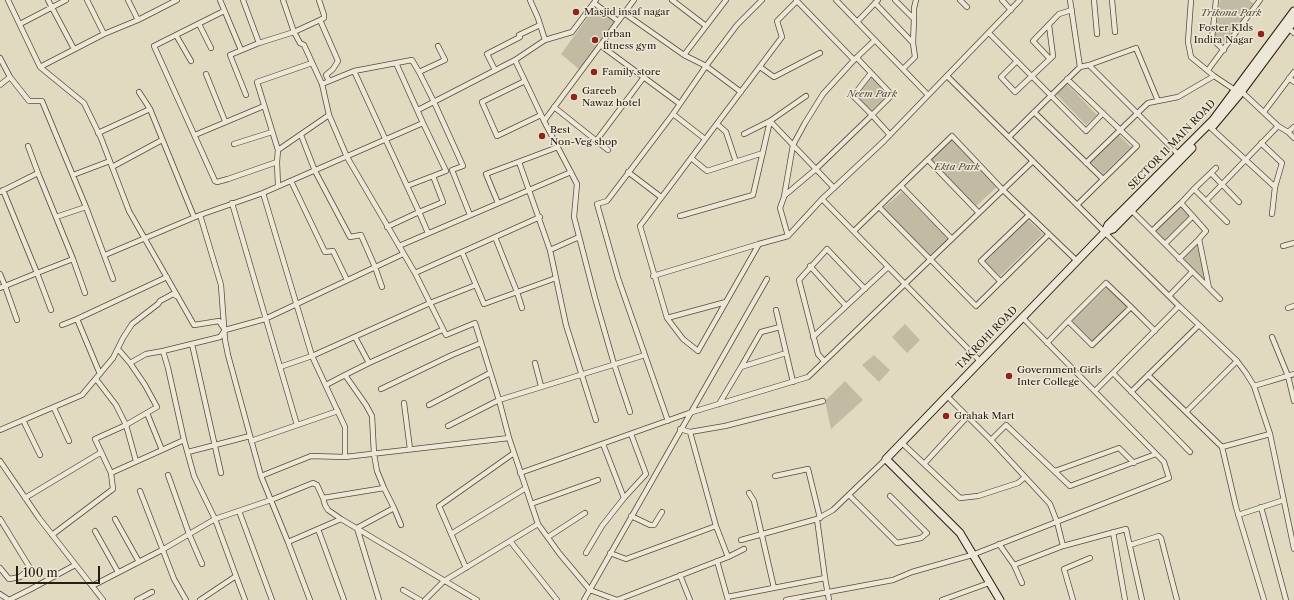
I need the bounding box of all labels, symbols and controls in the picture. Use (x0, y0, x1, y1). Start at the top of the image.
place label: Masjid insaf nagar (584, 6, 670, 18)
marker: Masjid insaf nagar (571, 7, 581, 17)
park label: Trikona Park (1201, 7, 1261, 19)
place label: Foster KIds Indira Nagar (1194, 22, 1253, 46)
place label: urban fitness gym (603, 28, 656, 52)
marker: Foster KIds Indira Nagar (1256, 29, 1266, 39)
marker: urban fitness gym (590, 35, 600, 45)
place label: Family store (602, 66, 661, 78)
marker: Family store (589, 67, 599, 77)
place label: Gareeb Nawaz hotel (582, 85, 641, 108)
park label: Neem Park (847, 88, 897, 100)
marker: Gareeb Nawaz hotel (569, 92, 579, 102)
street label: SECTOR 11 MAIN ROAD (1126, 98, 1218, 192)
place label: Best Non-Veg shop (550, 124, 617, 148)
marker: Best Non-Veg shop (537, 131, 547, 141)
park label: Ekta Park (934, 161, 980, 173)
street label: TAKROHI ROAD (954, 304, 1020, 372)
place label: Government Girls Inter College (1017, 364, 1102, 388)
marker: Government Girls Inter College (1004, 371, 1014, 381)
place label: Grahak Mart (954, 410, 1015, 422)
marker: Grahak Mart (941, 411, 951, 421)
scale bar (18, 558, 102, 584)
text: 100 m (23, 565, 58, 580)

